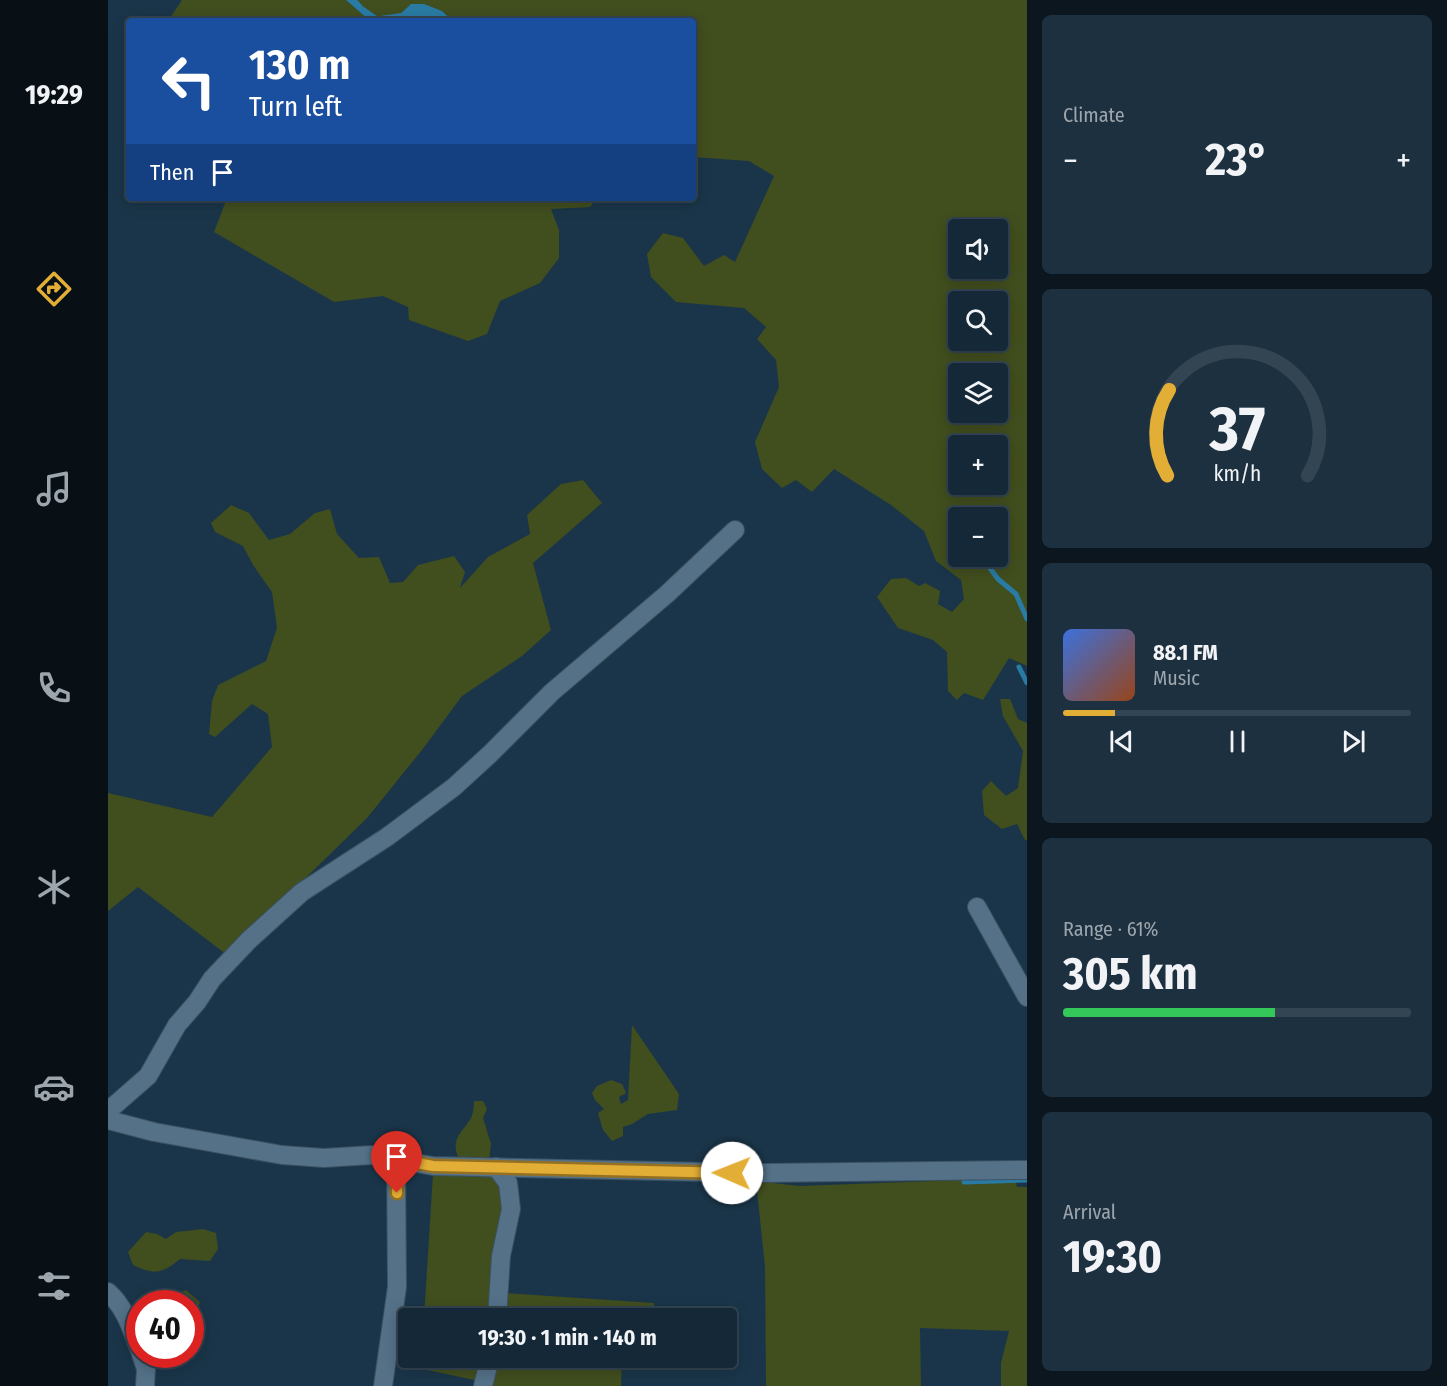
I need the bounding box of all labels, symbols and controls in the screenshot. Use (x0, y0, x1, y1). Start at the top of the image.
text: 130 m (249, 40, 350, 90)
icon: left (150, 42, 228, 120)
text: 19:29 (25, 79, 83, 111)
text: Turn left (249, 91, 342, 123)
text: Climate (1063, 103, 1125, 127)
text: 23° (1205, 133, 1269, 187)
text: − (1063, 141, 1078, 181)
text: + (1396, 141, 1411, 181)
icon: arrive (206, 156, 239, 189)
text: Then (150, 159, 194, 186)
map controls (948, 219, 1008, 567)
button: sound (948, 219, 1008, 279)
icon: directions (33, 268, 75, 310)
button: search (948, 291, 1008, 351)
button: layers (948, 363, 1008, 423)
text: 37 (1208, 392, 1265, 467)
button: + (948, 435, 1008, 495)
text: km/h (1213, 461, 1261, 487)
icon: music (33, 468, 75, 510)
button: − (948, 507, 1008, 567)
text: 88.1 FM (1153, 639, 1218, 666)
text: Music (1153, 666, 1200, 690)
icon: phone (33, 667, 75, 709)
icon: previous (1105, 725, 1138, 758)
icon: pause (1221, 725, 1254, 758)
icon: next (1337, 725, 1370, 758)
icon: climate (33, 866, 75, 908)
text: Range · 61% (1063, 917, 1158, 941)
text: 305 km (1063, 947, 1198, 1001)
icon: car (33, 1066, 75, 1108)
pin (371, 1131, 422, 1193)
icon: arrive (380, 1140, 413, 1173)
position arrow (700, 1141, 764, 1205)
text: Arrival (1063, 1200, 1116, 1224)
text: 19:30 (1063, 1230, 1162, 1284)
icon: filters (33, 1265, 75, 1307)
speed limit sign: 40 (126, 1290, 204, 1368)
text: 19:30 · 1 min · 140 m (478, 1324, 657, 1351)

